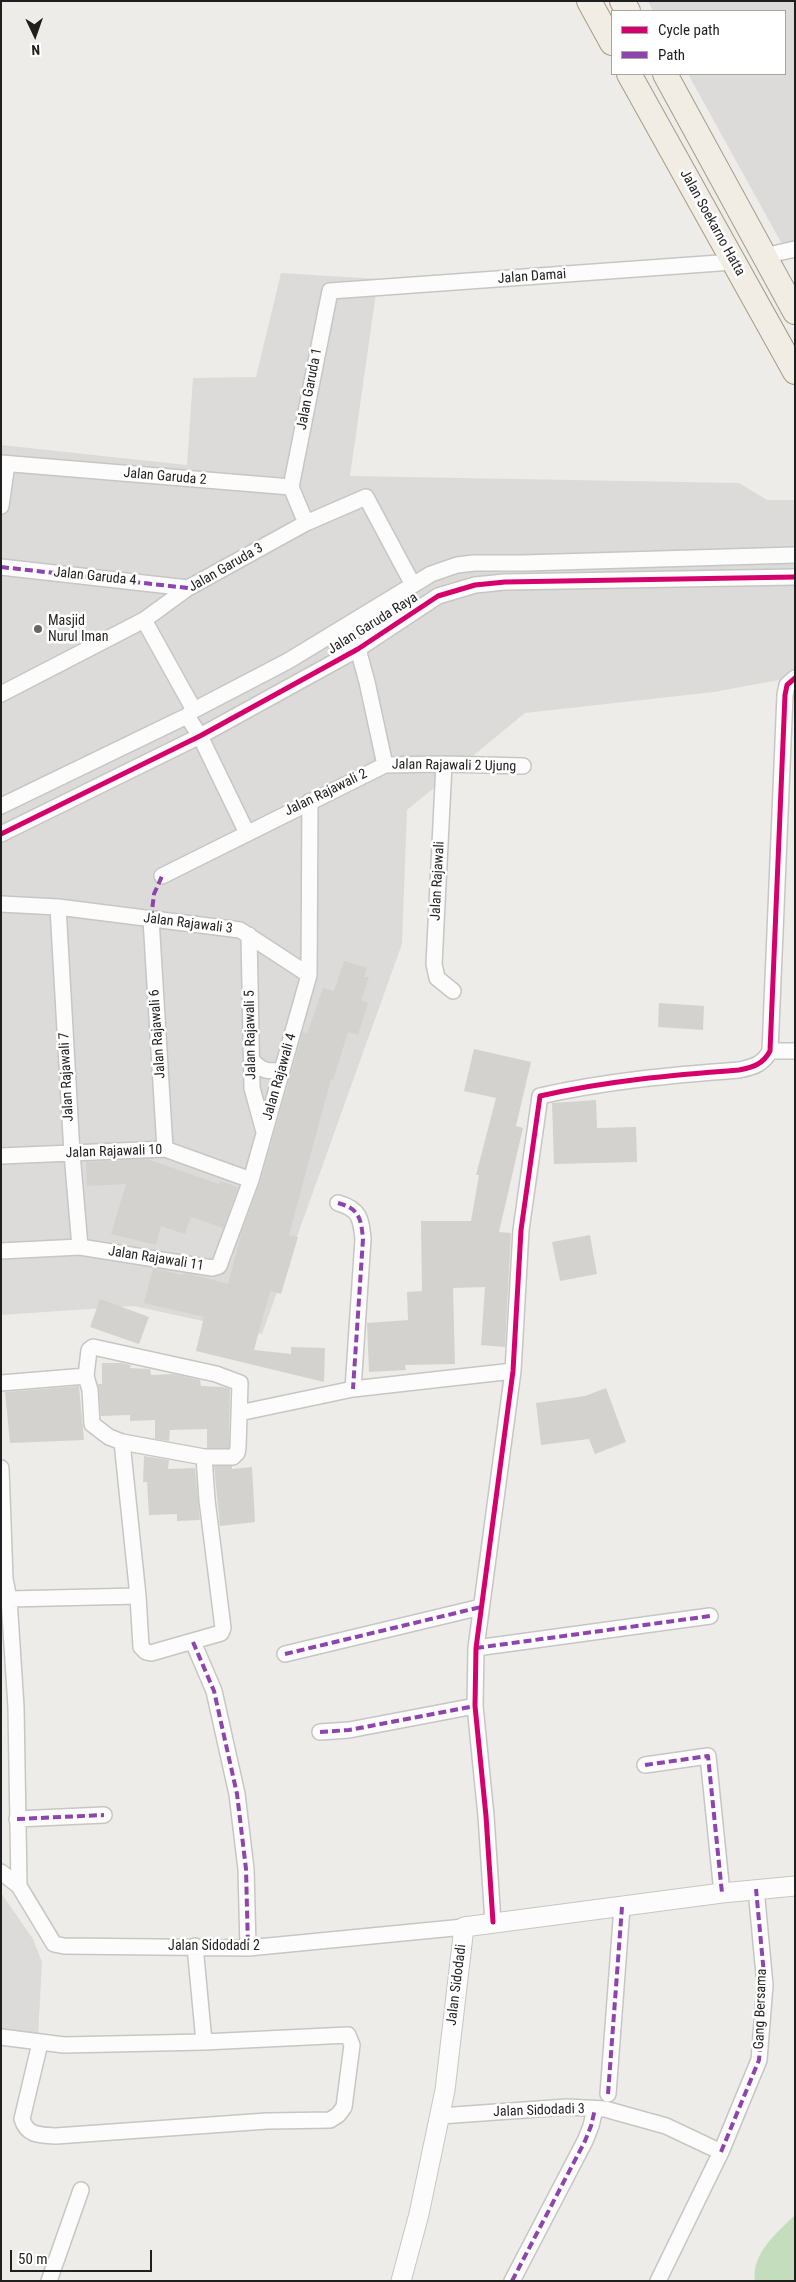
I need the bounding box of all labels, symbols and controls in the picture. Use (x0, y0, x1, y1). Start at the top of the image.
north arrow (10, 10, 60, 60)
legend (611, 10, 786, 75)
text: Cycle path (658, 21, 720, 39)
text: N (31, 42, 40, 58)
text: Path (658, 46, 685, 64)
street label: Jalan Soekarno Hatta (676, 167, 748, 279)
street label: Jalan Damai (497, 266, 567, 288)
street label: Jalan Garuda 1 (294, 347, 326, 431)
street label: Jalan Garuda 2 (123, 465, 207, 489)
street label: Jalan Garuda 3 (186, 540, 266, 596)
street label: Jalan Garuda 4 (53, 564, 137, 590)
street label: Jalan Garuda Raya (325, 590, 421, 658)
place label: Masjid Nurul Iman (48, 613, 108, 646)
marker: Masjid Nurul Iman (32, 623, 44, 635)
street label: Jalan Rajawali 2 Ujung (392, 757, 516, 775)
street label: Jalan Rajawali 2 (282, 766, 370, 820)
street label: Jalan Rajawali (428, 841, 448, 921)
street label: Jalan Rajawali 3 (142, 910, 234, 938)
street label: Jalan Rajawali 6 (146, 989, 170, 1079)
street label: Jalan Rajawali 5 (242, 990, 260, 1080)
street label: Jalan Rajawali 7 (56, 1032, 78, 1122)
street label: Jalan Rajawali 4 (260, 1032, 300, 1122)
street label: Jalan Rajawali 10 (65, 1142, 163, 1162)
street label: Jalan Rajawali 11 (107, 1243, 205, 1275)
street label: Jalan Sidodadi 2 (168, 1938, 260, 1954)
street label: Jalan Sidodadi (444, 1943, 470, 2027)
street label: Gang Bersama (751, 1968, 771, 2050)
street label: Jalan Sidodadi 3 (493, 2101, 585, 2121)
scale bar (12, 2240, 155, 2272)
text: 50 m (18, 2250, 48, 2268)

